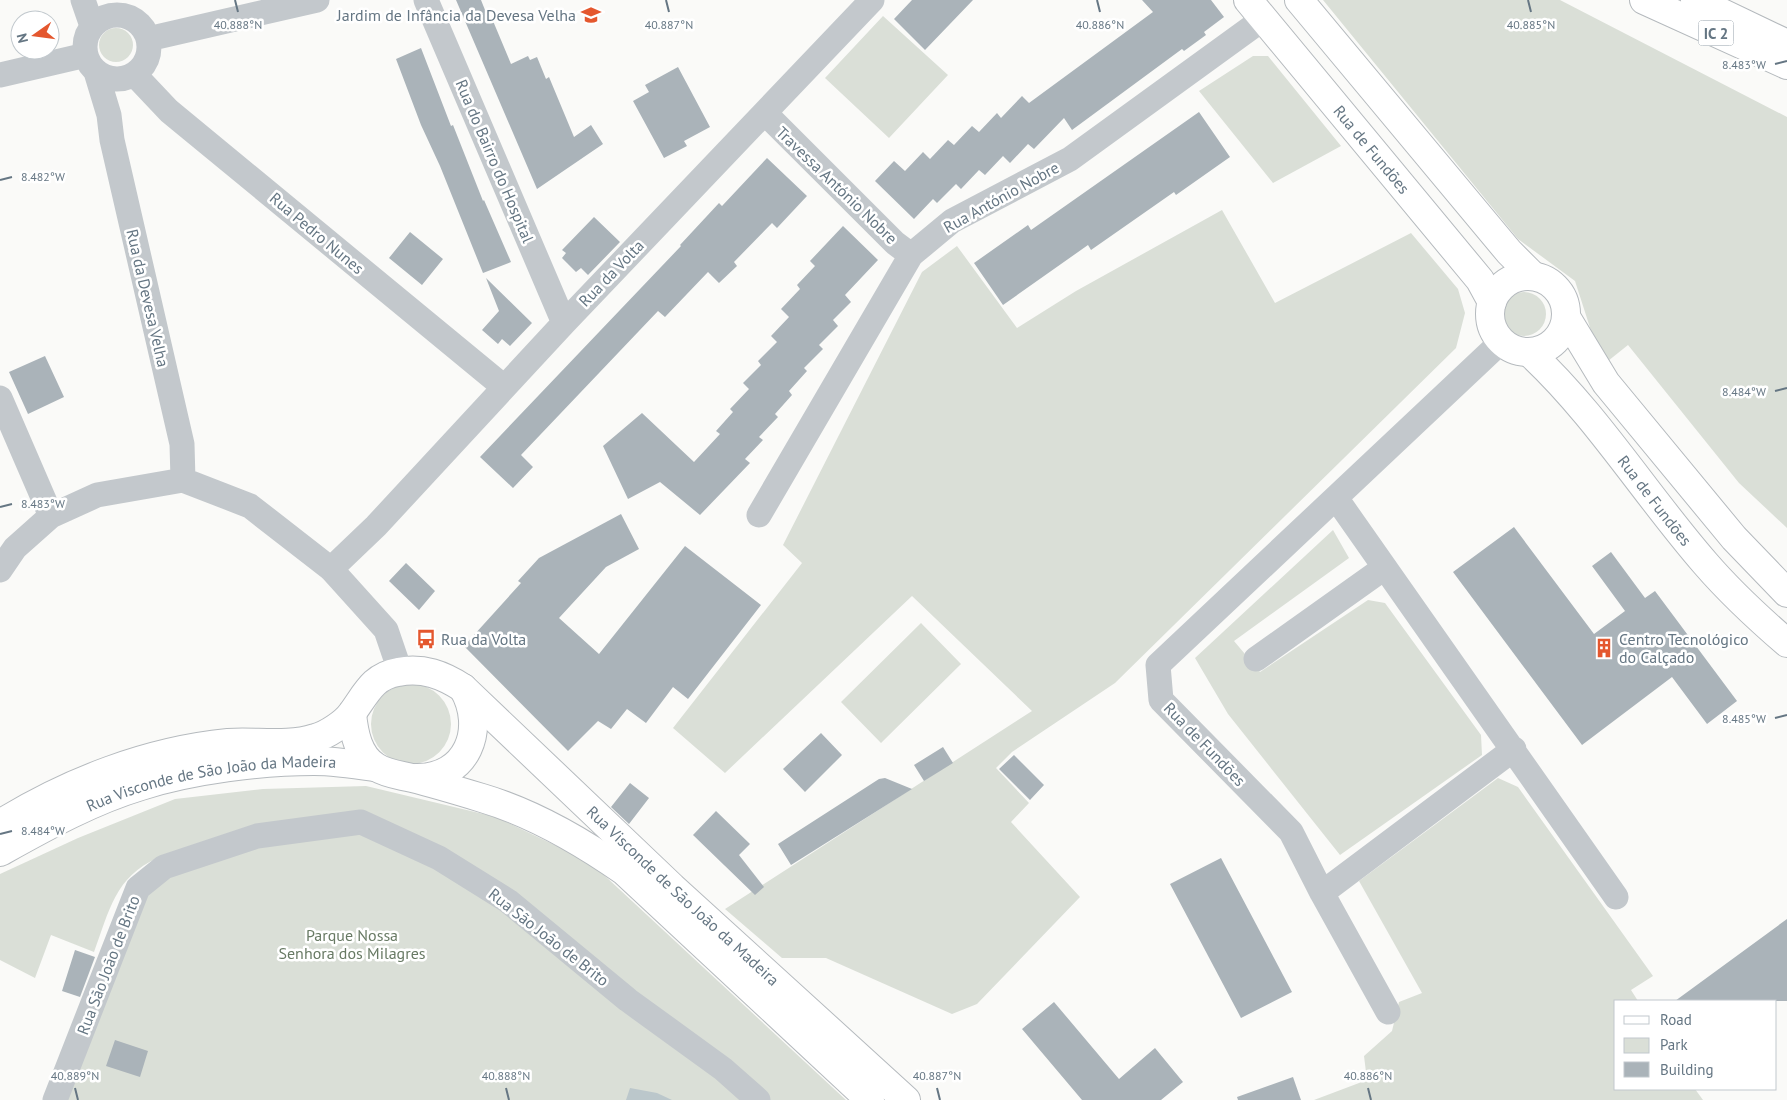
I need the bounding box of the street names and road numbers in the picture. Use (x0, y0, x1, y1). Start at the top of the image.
road number: IC 2 (1698, 20, 1734, 46)
street label: Rua do Bairro do Hospital (452, 76, 539, 246)
street label: Rua de Fundões (1329, 101, 1414, 198)
street label: Travessa António Nobre (772, 122, 902, 248)
street label: Rua António Nobre (940, 157, 1062, 237)
street label: Rua Pedro Nunes (266, 188, 368, 278)
street label: Rua da Devesa Velha (122, 227, 174, 369)
street label: Rua da Volta (574, 235, 648, 311)
street label: Rua de Fundões (1614, 451, 1696, 550)
street label: Rua de Fundões (1160, 698, 1250, 790)
street label: Rua Visconde de São João da Madeira (83, 751, 337, 816)
street label: Rua Visconde de São João da Madeira (583, 801, 783, 990)
street label: Rua São João de Brito (485, 884, 613, 990)
street label: Rua São João de Brito (72, 893, 144, 1037)

